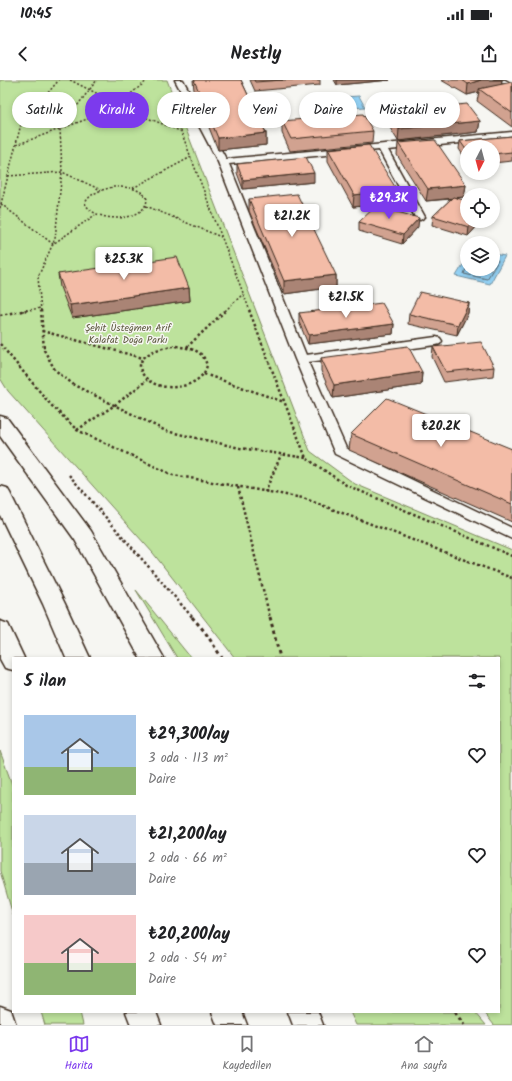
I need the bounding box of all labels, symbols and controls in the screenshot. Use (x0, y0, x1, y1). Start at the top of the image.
text: 10:45 (20, 2, 52, 26)
text: Nestly (231, 40, 281, 69)
icon: back (12, 43, 34, 65)
icon: share (478, 43, 500, 65)
chip: Satılık (12, 92, 77, 128)
chip: Kiralık (85, 92, 149, 128)
chip: Filtreler (157, 92, 230, 128)
chip: Yeni (238, 92, 291, 128)
chip: Daire (299, 92, 357, 128)
chip: Müstakil ev (365, 92, 460, 128)
north arrow (460, 140, 500, 180)
map controls (460, 140, 500, 276)
pin: ₺29.3K (356, 186, 422, 220)
text: ₺29.3K (369, 188, 409, 209)
button: locate (460, 188, 500, 228)
pin: ₺21.2K (259, 204, 325, 238)
text: ₺21.2K (273, 206, 311, 227)
button: layers (460, 236, 500, 276)
pin: ₺25.3K (91, 247, 157, 281)
text: ₺25.3K (104, 249, 144, 270)
pin: ₺21.5K (313, 285, 379, 319)
text: ₺21.5K (328, 287, 364, 308)
park label: Şehit Üsteğmen Arif Kalafat Doğa Parkı (85, 320, 172, 348)
pin: ₺20.2K (408, 414, 474, 448)
text: ₺20.2K (421, 416, 461, 437)
text: 5 ilan (24, 668, 66, 695)
icon: filters (466, 670, 488, 692)
text: ₺29,300/ay (148, 721, 229, 748)
icon: home (56, 731, 104, 779)
icon: heart (466, 744, 488, 766)
text: 3 oda · 113 m² (148, 748, 228, 769)
text: Daire (148, 769, 176, 790)
text: ₺21,200/ay (148, 821, 227, 848)
icon: home (56, 831, 104, 879)
icon: heart (466, 844, 488, 866)
text: 2 oda · 66 m² (148, 848, 227, 869)
text: Daire (148, 869, 176, 890)
text: ₺20,200/ay (148, 921, 230, 948)
icon: home (56, 931, 104, 979)
icon: heart (466, 944, 488, 966)
text: 2 oda · 54 m² (148, 948, 226, 969)
text: Daire (148, 969, 176, 990)
tab: Harita (65, 1033, 93, 1075)
tab: Kaydedilen (222, 1033, 271, 1075)
tab: Ana sayfa (401, 1033, 447, 1075)

